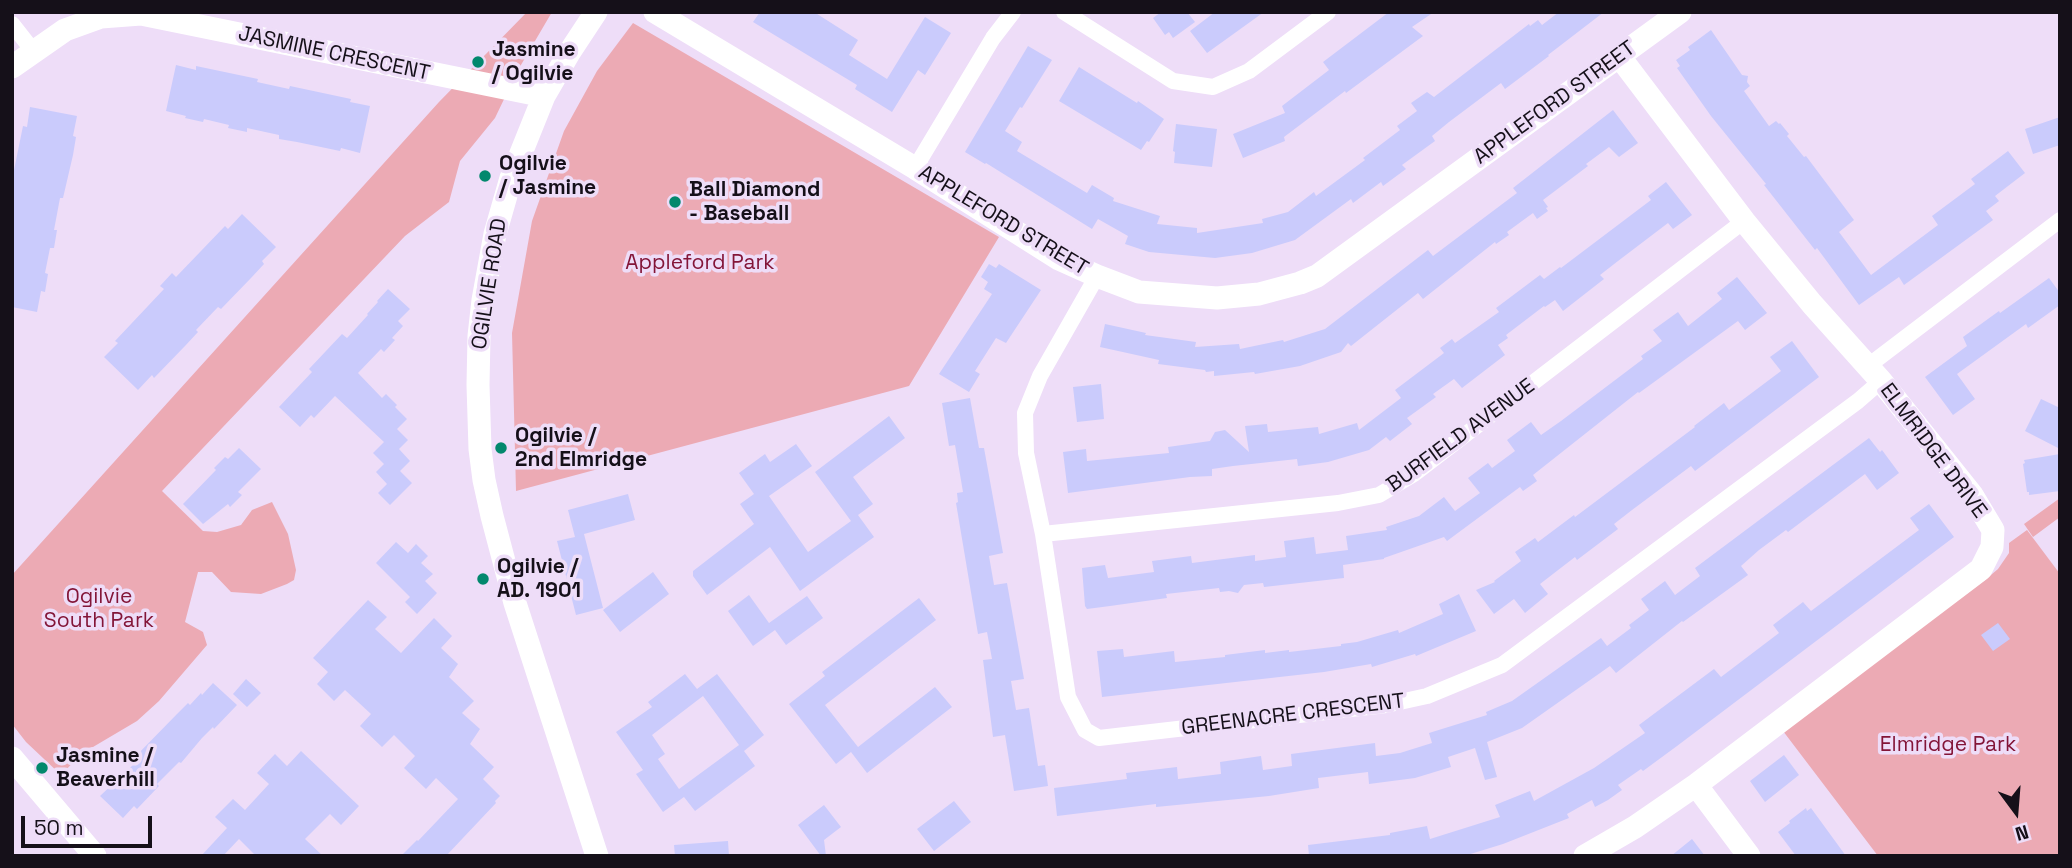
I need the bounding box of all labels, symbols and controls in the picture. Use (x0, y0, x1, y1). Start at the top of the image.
street label: JASMINE CRESCENT (236, 21, 432, 87)
street label: APPLEFORD STREET (1469, 36, 1641, 170)
place label: Jasmine / Ogilvie (492, 37, 576, 87)
marker: Jasmine / Ogilvie (470, 54, 486, 70)
place label: Ogilvie / Jasmine (499, 151, 596, 201)
street label: APPLEFORD STREET (914, 160, 1092, 282)
marker: Ogilvie / Jasmine (477, 168, 493, 184)
place label: Ball Diamond - Baseball (689, 177, 820, 227)
marker: Ball Diamond - Baseball (667, 194, 683, 210)
street label: OGILVIE ROAD (467, 217, 513, 351)
park label: Appleford Park (625, 250, 775, 276)
street label: BURFIELD AVENUE (1382, 374, 1540, 498)
street label: ELMRIDGE DRIVE (1874, 379, 1992, 523)
place label: Ogilvie / 2nd Elmridge (515, 423, 647, 473)
marker: Ogilvie / 2nd Elmridge (493, 440, 509, 456)
place label: Ogilvie / AD. 1901 (497, 554, 581, 604)
marker: Ogilvie / AD. 1901 (475, 571, 491, 587)
park label: Ogilvie South Park (44, 584, 154, 634)
street label: GREENACRE CRESCENT (1180, 689, 1406, 741)
park label: Elmridge Park (1880, 732, 2016, 758)
place label: Jasmine / Beaverhill (56, 743, 155, 793)
marker: Jasmine / Beaverhill (34, 760, 50, 776)
north arrow (1981, 777, 2051, 847)
scale bar (24, 802, 156, 846)
text: 50 m (34, 814, 84, 841)
text: N (2012, 819, 2031, 846)

